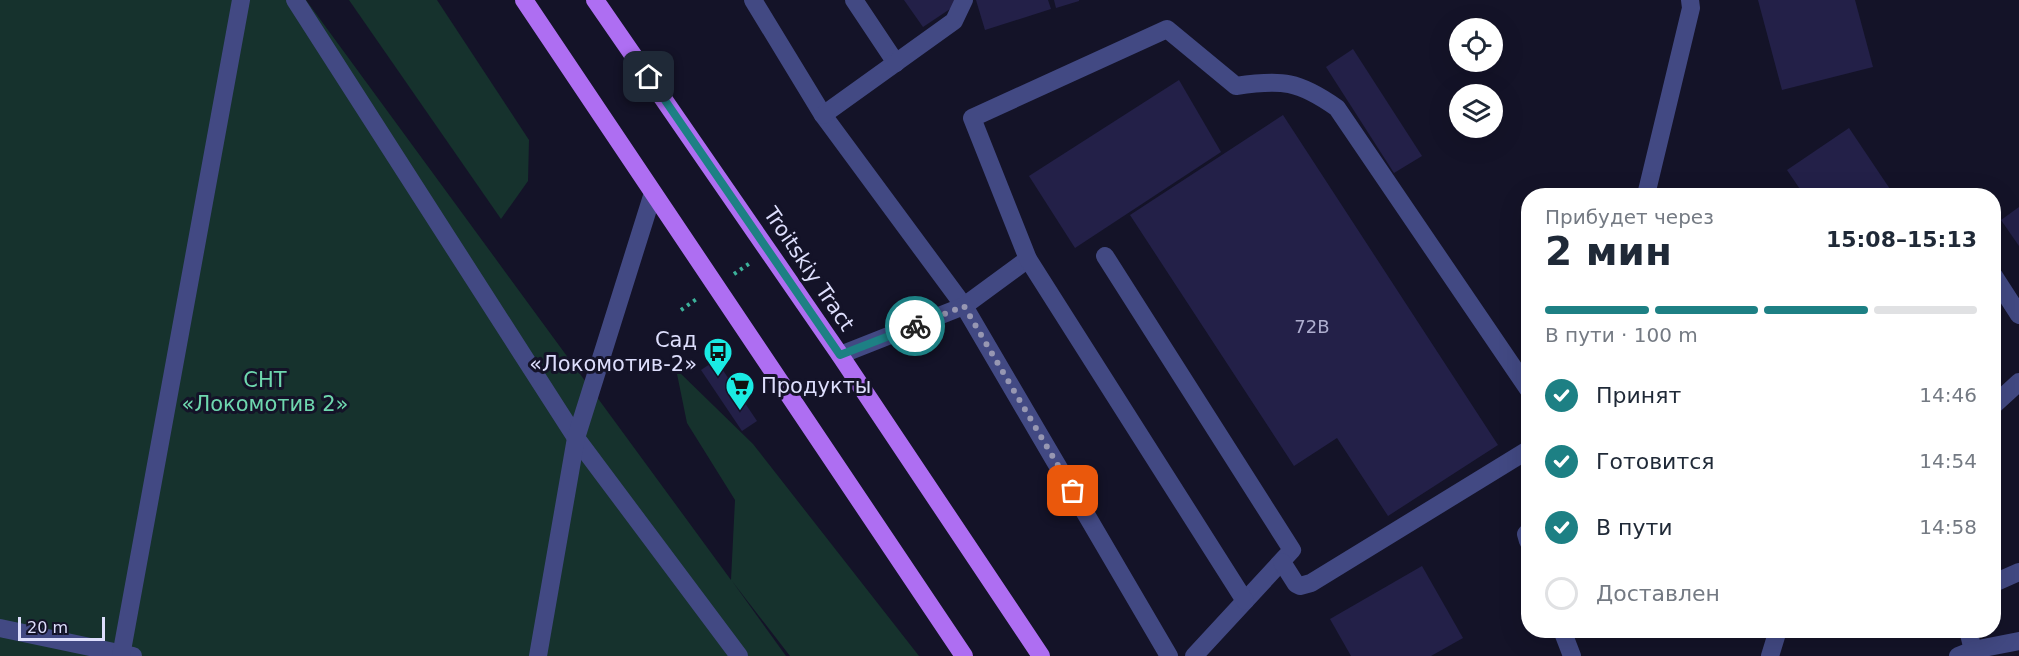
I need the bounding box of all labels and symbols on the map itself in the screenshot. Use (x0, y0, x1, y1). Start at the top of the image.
pin (623, 51, 674, 102)
street label: Troitskiy Tract (758, 202, 859, 335)
courier (885, 296, 945, 356)
house number: 72В (1294, 316, 1330, 337)
place label: Сад «Локомотив-2» (529, 328, 697, 376)
bus stop icon: Сад «Локомотив-2» (702, 336, 734, 378)
park label: СНТ «Локомотив 2» (182, 368, 348, 416)
supermarket icon: Продукты (724, 370, 756, 412)
place label: Продукты (761, 374, 871, 398)
pin (1047, 465, 1098, 516)
scale bar (18, 614, 105, 642)

